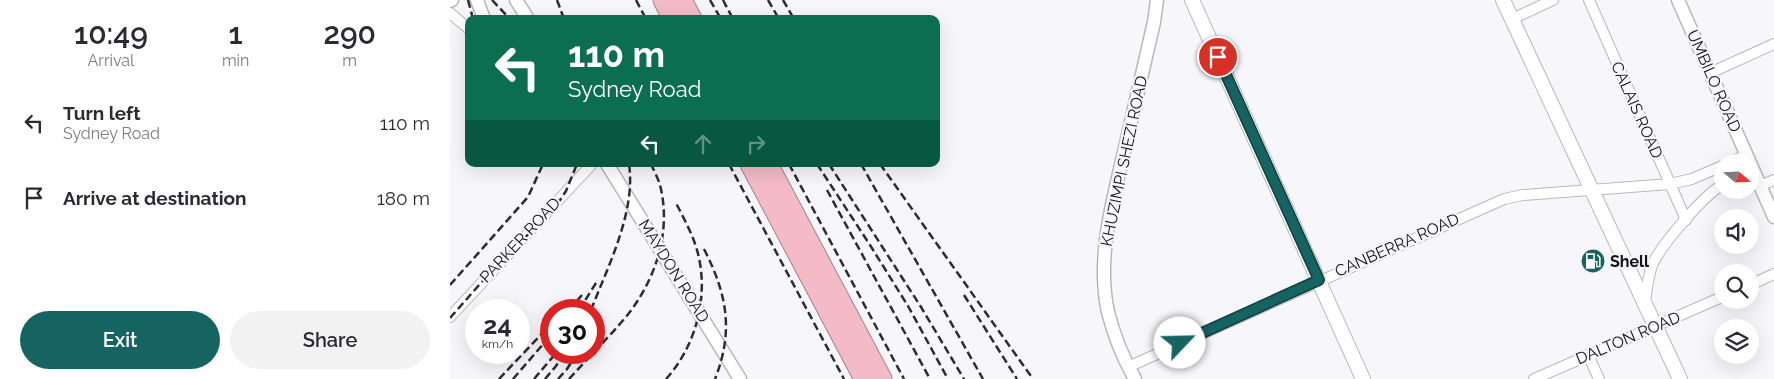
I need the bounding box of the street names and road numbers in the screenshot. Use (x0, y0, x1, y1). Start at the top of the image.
street label: UMBILO ROAD (1683, 27, 1745, 135)
street label: CALAIS ROAD (1607, 59, 1667, 161)
street label: KHUZIMPI SHEZI ROAD (1097, 74, 1151, 248)
street label: PARKER ROAD (476, 194, 564, 286)
street label: CANBERRA ROAD (1332, 209, 1462, 281)
street label: MAYDON ROAD (635, 216, 713, 326)
street label: DALTON ROAD (1573, 307, 1683, 369)

